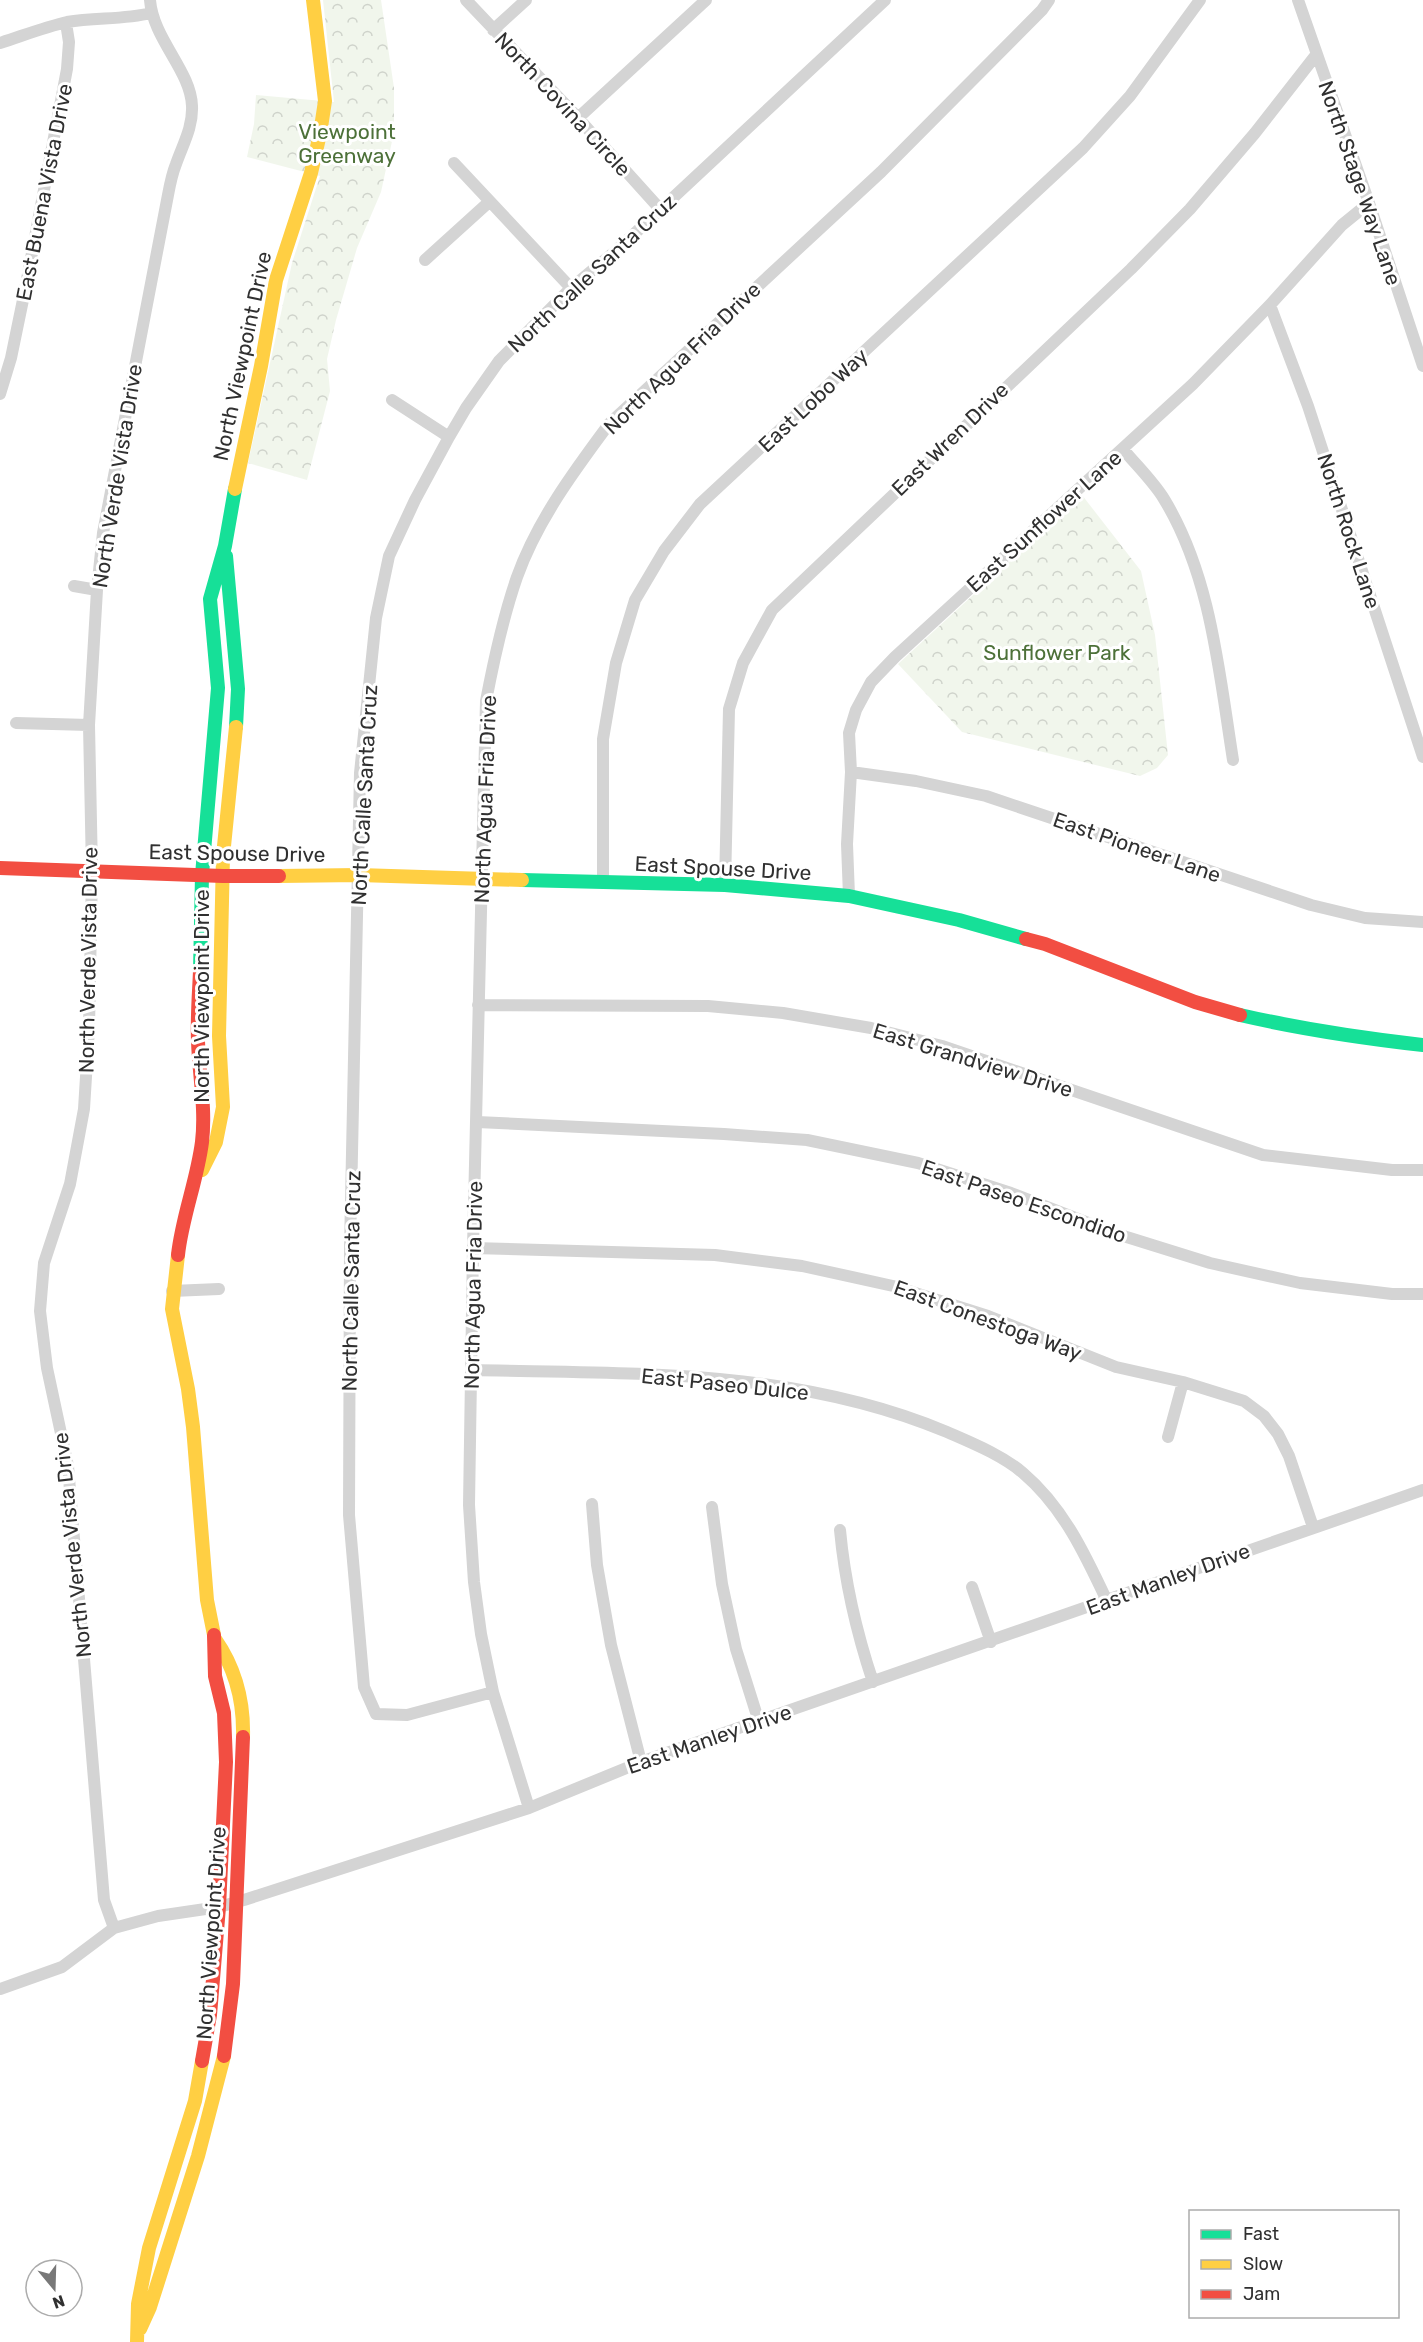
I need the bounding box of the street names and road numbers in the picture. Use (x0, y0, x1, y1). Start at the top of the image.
street label: North Covina Circle (490, 27, 636, 181)
street label: North Stage Way Lane (1313, 78, 1407, 288)
street label: East Buena Vista Drive (11, 81, 77, 303)
street label: North Calle Santa Cruz (503, 189, 681, 357)
street label: North Viewpoint Drive (208, 249, 276, 463)
street label: North Agua Fria Drive (598, 277, 766, 439)
street label: East Lobo Way (753, 343, 873, 457)
street label: North Verde Vista Drive (87, 362, 147, 590)
street label: East Wren Drive (886, 377, 1014, 501)
street label: East Sunflower Lane (961, 445, 1127, 597)
street label: North Rock Lane (1312, 450, 1386, 612)
street label: North Calle Santa Cruz (346, 684, 382, 906)
street label: North Agua Fria Drive (469, 694, 501, 904)
street label: East Pioneer Lane (1050, 807, 1224, 887)
street label: East Spouse Drive (148, 839, 326, 867)
street label: North Verde Vista Drive (74, 847, 102, 1073)
street label: East Spouse Drive (634, 851, 812, 885)
street label: North Viewpoint Drive (189, 889, 214, 1103)
street label: East Grandview Drive (870, 1018, 1076, 1102)
street label: East Paseo Escondido (918, 1154, 1130, 1248)
street label: North Calle Santa Cruz (337, 1170, 365, 1392)
street label: North Agua Fria Drive (459, 1181, 487, 1389)
street label: East Conestoga Way (891, 1274, 1086, 1366)
street label: East Paseo Dulce (640, 1363, 810, 1405)
street label: North Verde Vista Drive (48, 1431, 96, 1659)
street label: East Manley Drive (1083, 1538, 1253, 1620)
street label: East Manley Drive (623, 1699, 795, 1779)
street label: North Viewpoint Drive (191, 1826, 231, 2040)

